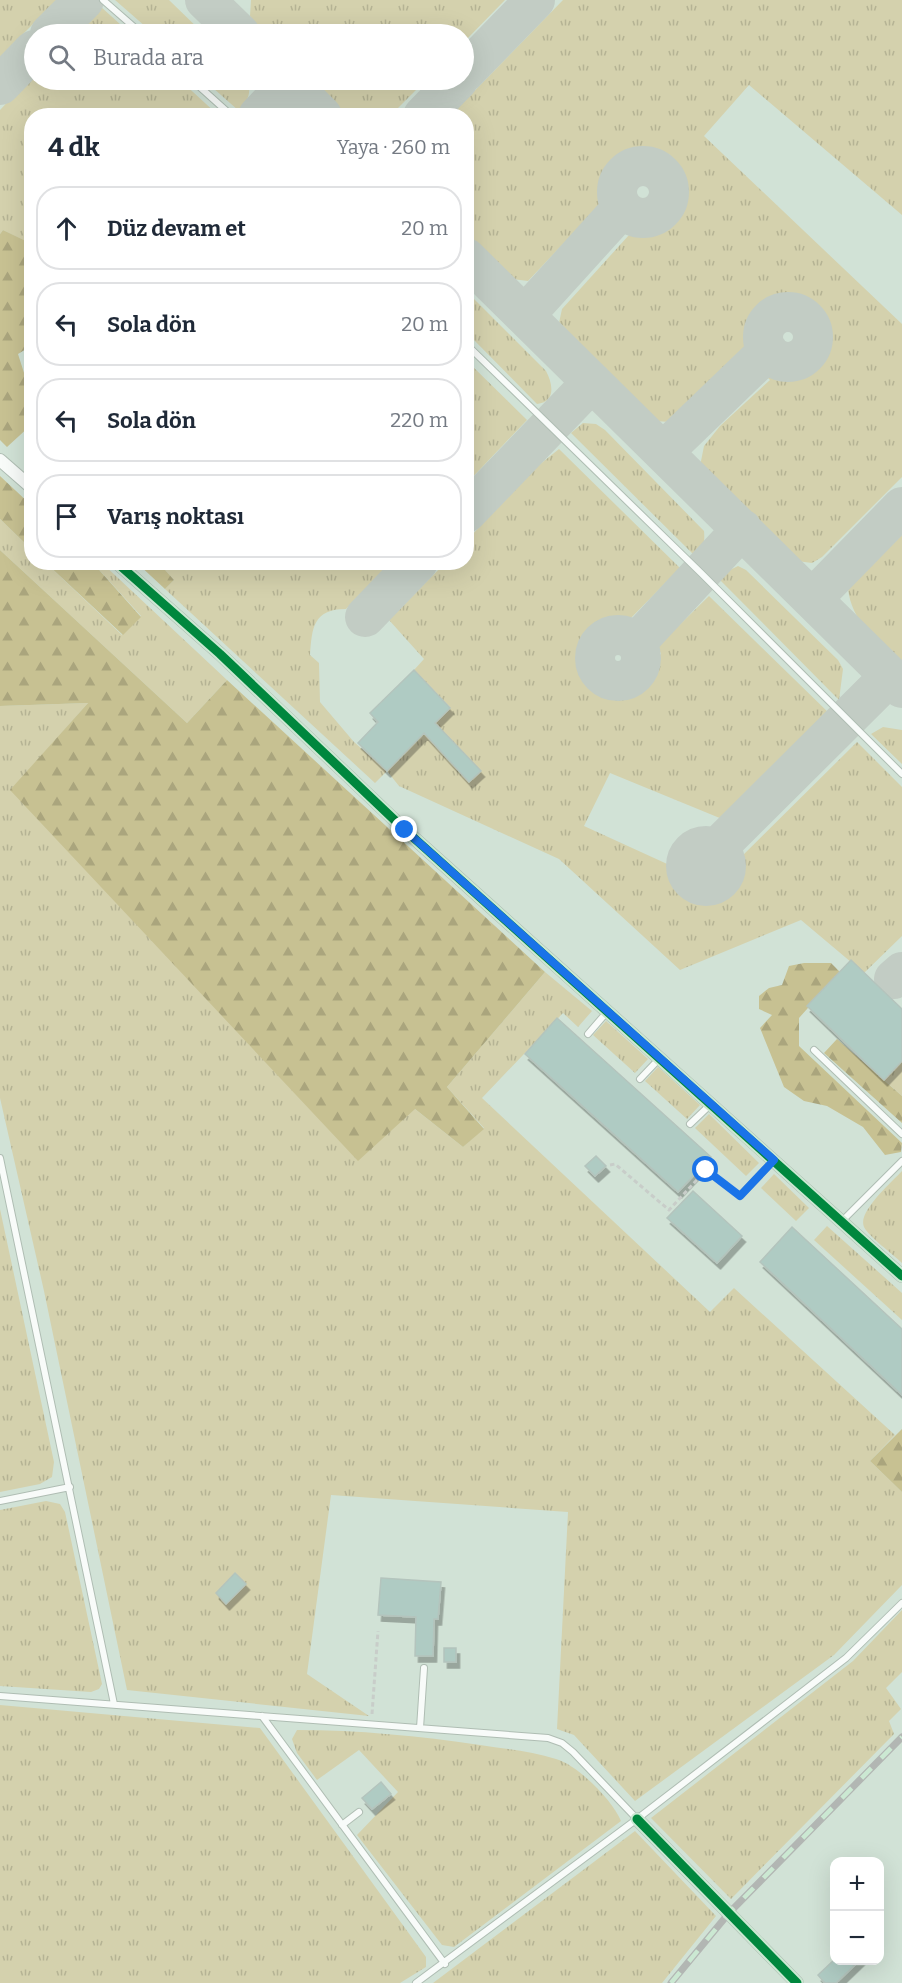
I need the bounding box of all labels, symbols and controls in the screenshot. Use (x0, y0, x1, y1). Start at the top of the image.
search box (24, 24, 474, 90)
icon: search (45, 41, 78, 74)
text: Burada ara (93, 44, 204, 71)
text: 4 dk (48, 132, 100, 163)
text: Yaya · 260 m (337, 135, 450, 159)
icon: ahead (50, 212, 83, 245)
text: Düz devam et (107, 215, 246, 242)
text: 20 m (401, 216, 448, 240)
icon: left (50, 308, 83, 341)
text: Sola dön (107, 311, 196, 338)
text: 20 m (401, 312, 448, 336)
icon: left (50, 404, 83, 437)
text: Sola dön (107, 407, 196, 434)
text: 220 m (390, 408, 448, 432)
icon: arrive (50, 500, 83, 533)
text: Varış noktası (107, 503, 244, 530)
route end (391, 816, 417, 842)
route start (692, 1156, 718, 1182)
map controls (830, 1857, 884, 1965)
button: + (830, 1857, 884, 1911)
button: − (830, 1911, 884, 1965)

